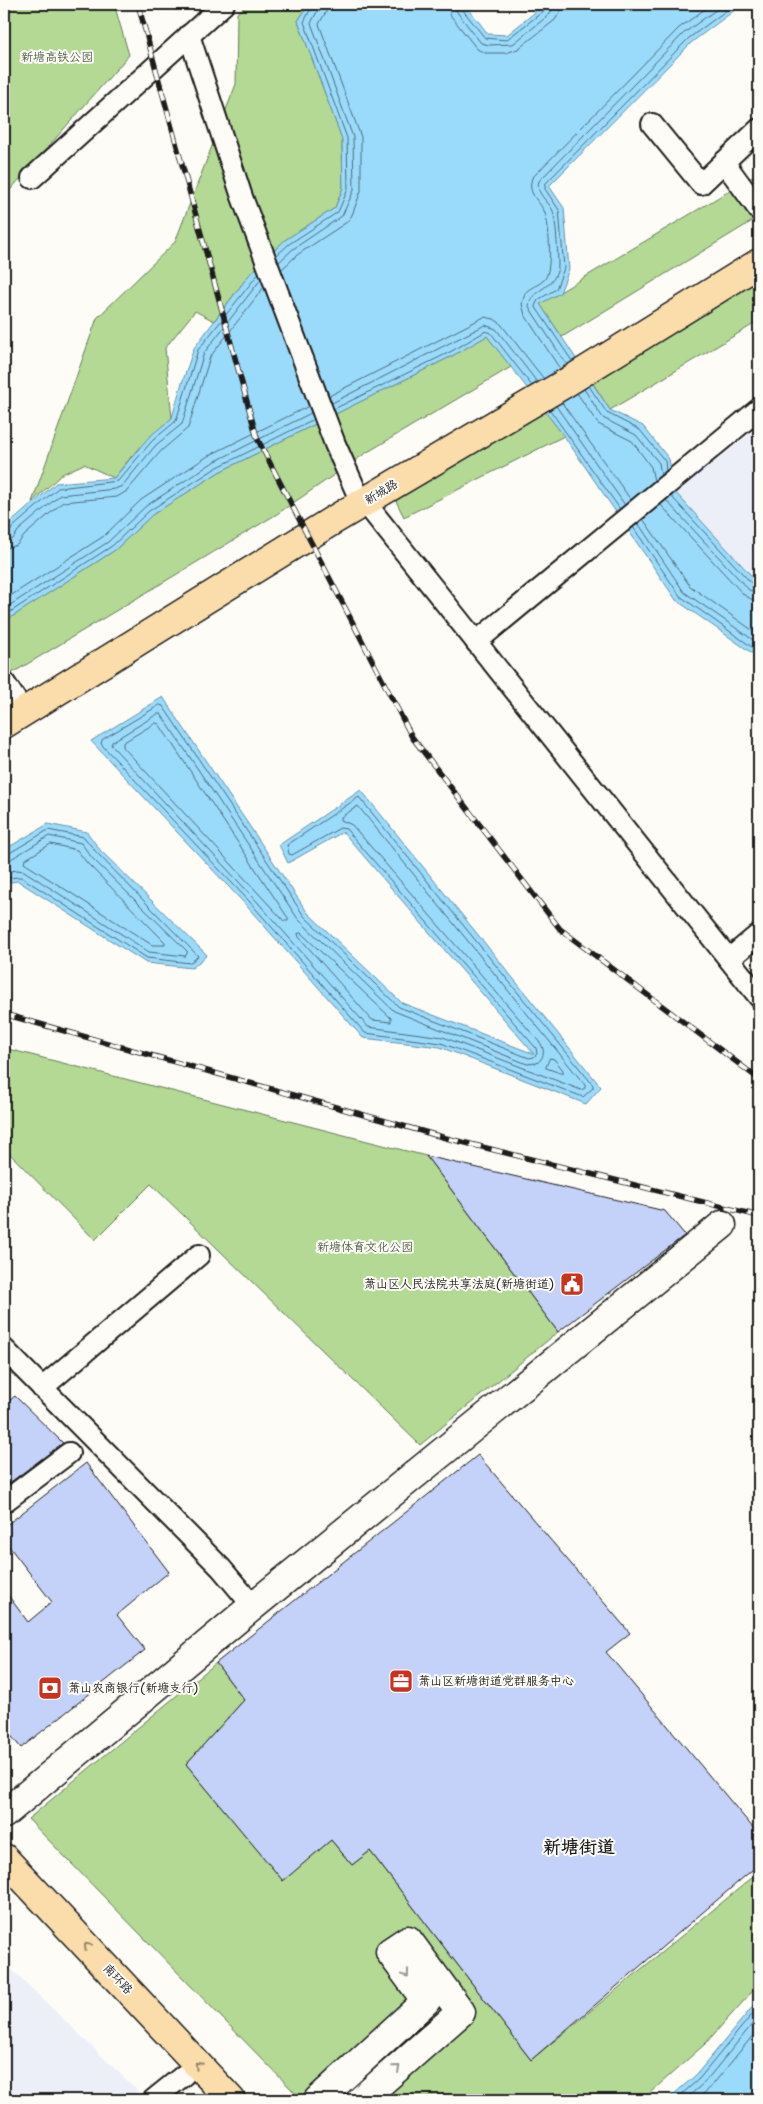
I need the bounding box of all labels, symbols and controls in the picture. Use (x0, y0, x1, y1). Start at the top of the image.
park label: 新塘高铁公园 (21, 49, 93, 65)
street label: 新城路 (361, 476, 401, 508)
park label: 新塘体育文化公园 (317, 1239, 413, 1255)
public building icon: 萧山区人民法院共享法庭(新塘街道) (559, 1271, 585, 1297)
place label: 萧山区人民法院共享法庭(新塘街道) (364, 1276, 554, 1292)
office icon: 萧山区新塘街道党群服务中心 (388, 1668, 414, 1694)
place label: 萧山区新塘街道党群服务中心 (418, 1673, 574, 1689)
bank icon: 萧山农商银行(新塘支行) (37, 1675, 63, 1701)
place label: 萧山农商银行(新塘支行) (68, 1680, 198, 1696)
district label: 新塘街道 (543, 1835, 615, 1859)
one-way arrow (84, 1943, 93, 1952)
street label: 南环路 (100, 1960, 136, 1998)
one-way arrow (400, 1968, 409, 1978)
one-way arrow (195, 2061, 204, 2070)
one-way arrow (392, 2065, 401, 2074)

